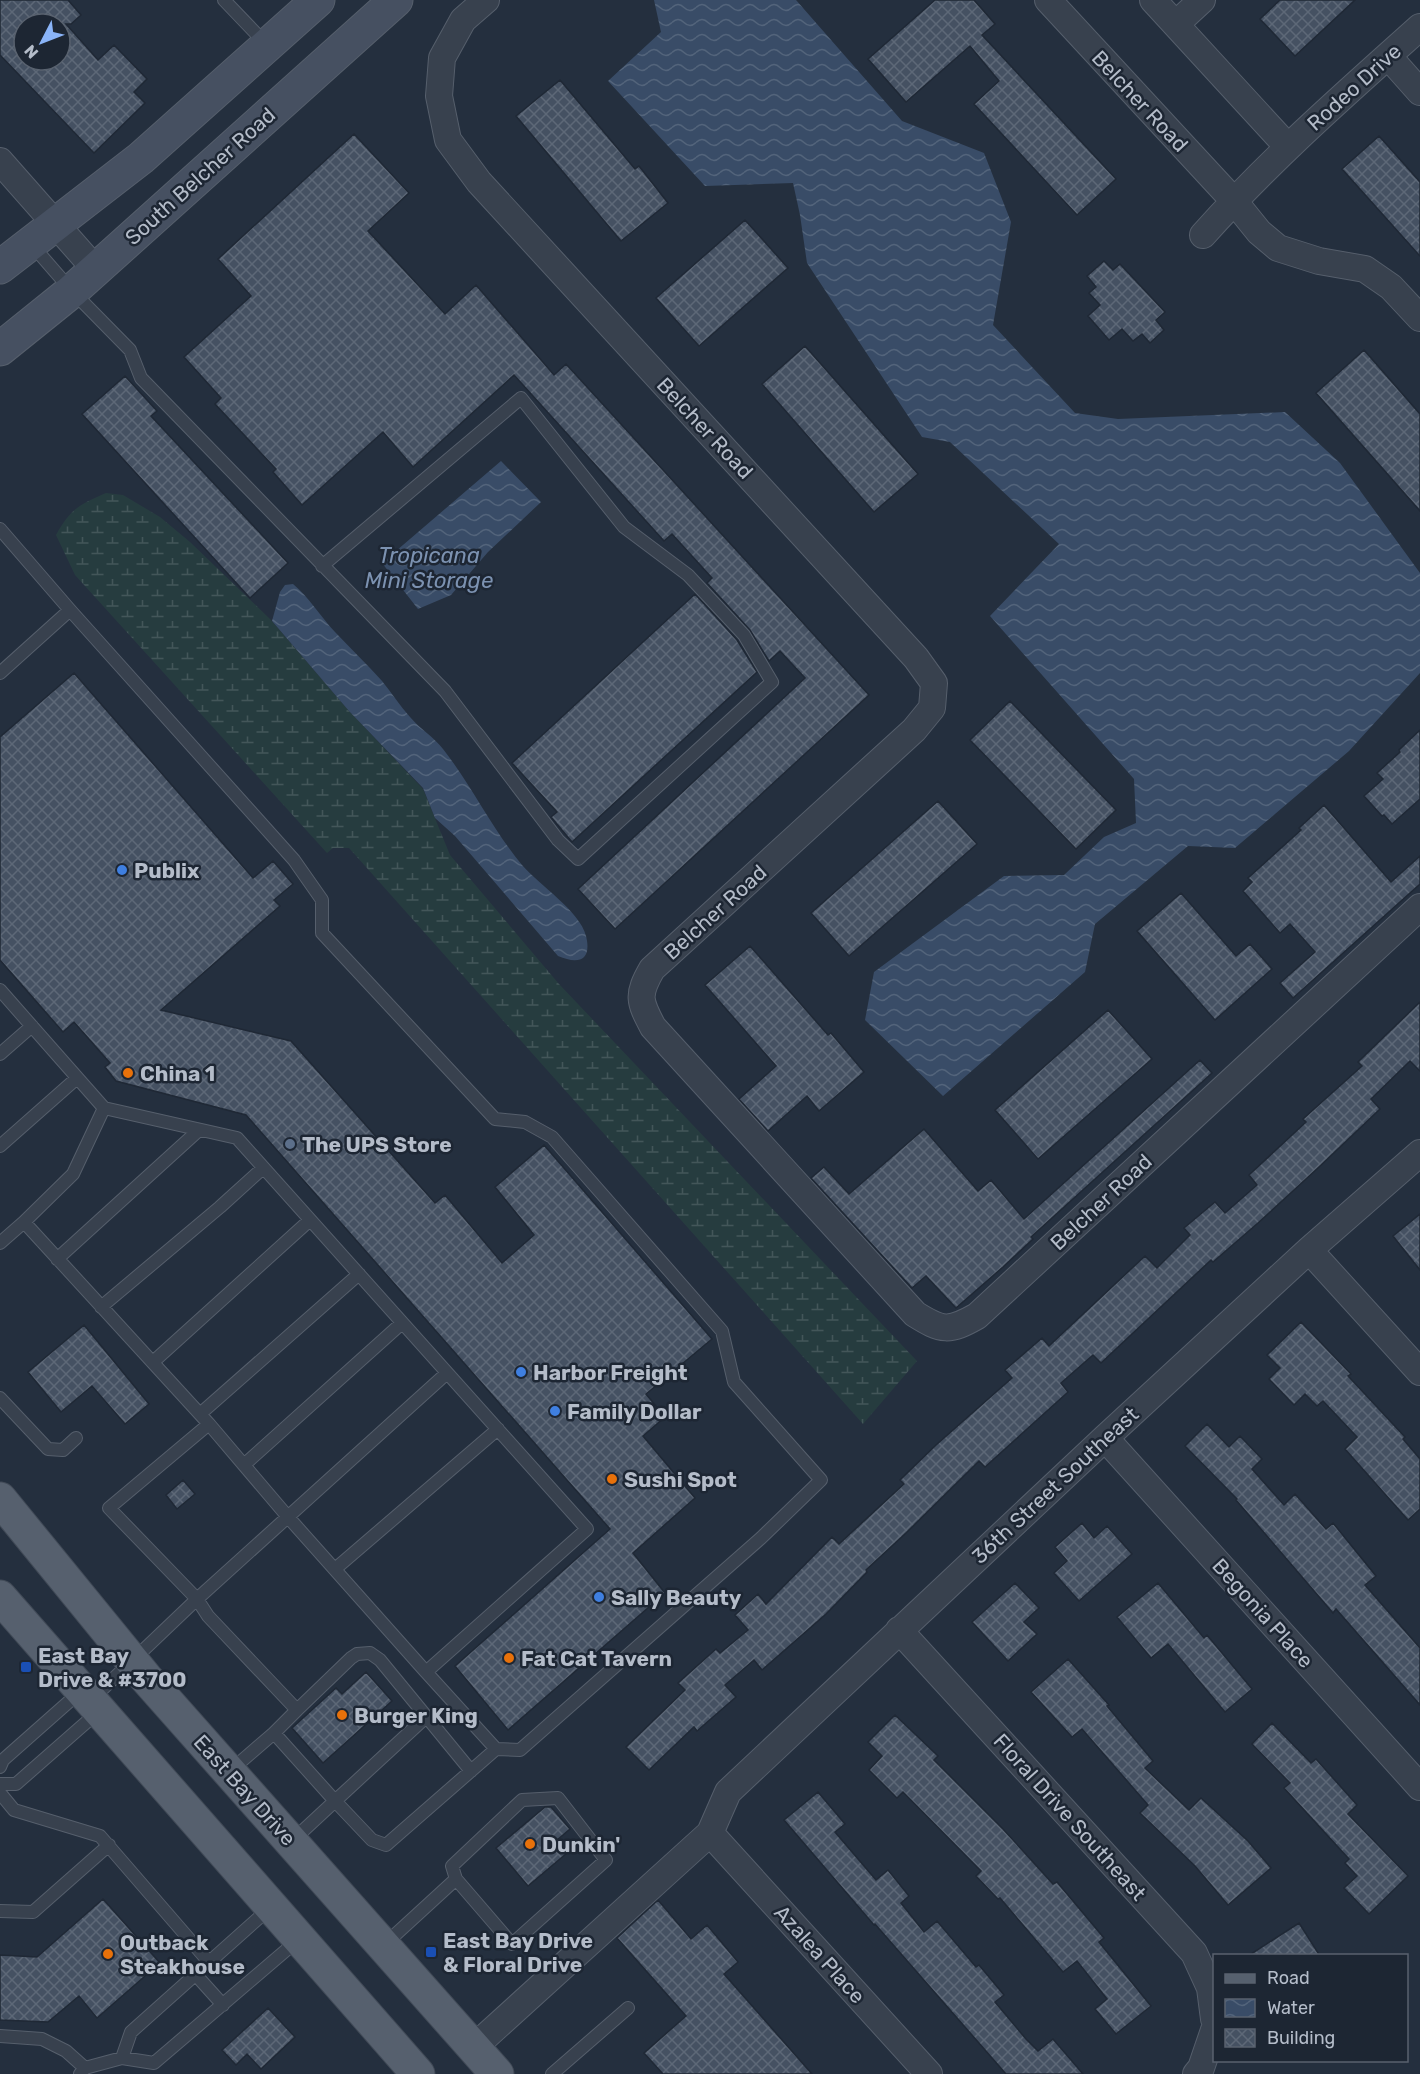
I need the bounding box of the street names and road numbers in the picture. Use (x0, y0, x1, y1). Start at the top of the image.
street label: Rodeo Drive (1302, 38, 1406, 136)
street label: Belcher Road (1087, 45, 1193, 157)
street label: South Belcher Road (120, 102, 280, 250)
street label: Belcher Road (652, 372, 758, 484)
street label: Belcher Road (659, 859, 771, 965)
street label: Belcher Road (1045, 1149, 1157, 1255)
street label: 36th Street Southeast (967, 1401, 1143, 1569)
street label: Begonia Place (1207, 1553, 1319, 1673)
street label: Floral Drive Southeast (989, 1728, 1151, 1906)
street label: East Bay Drive (189, 1729, 301, 1851)
street label: Azalea Place (769, 1900, 871, 2008)

